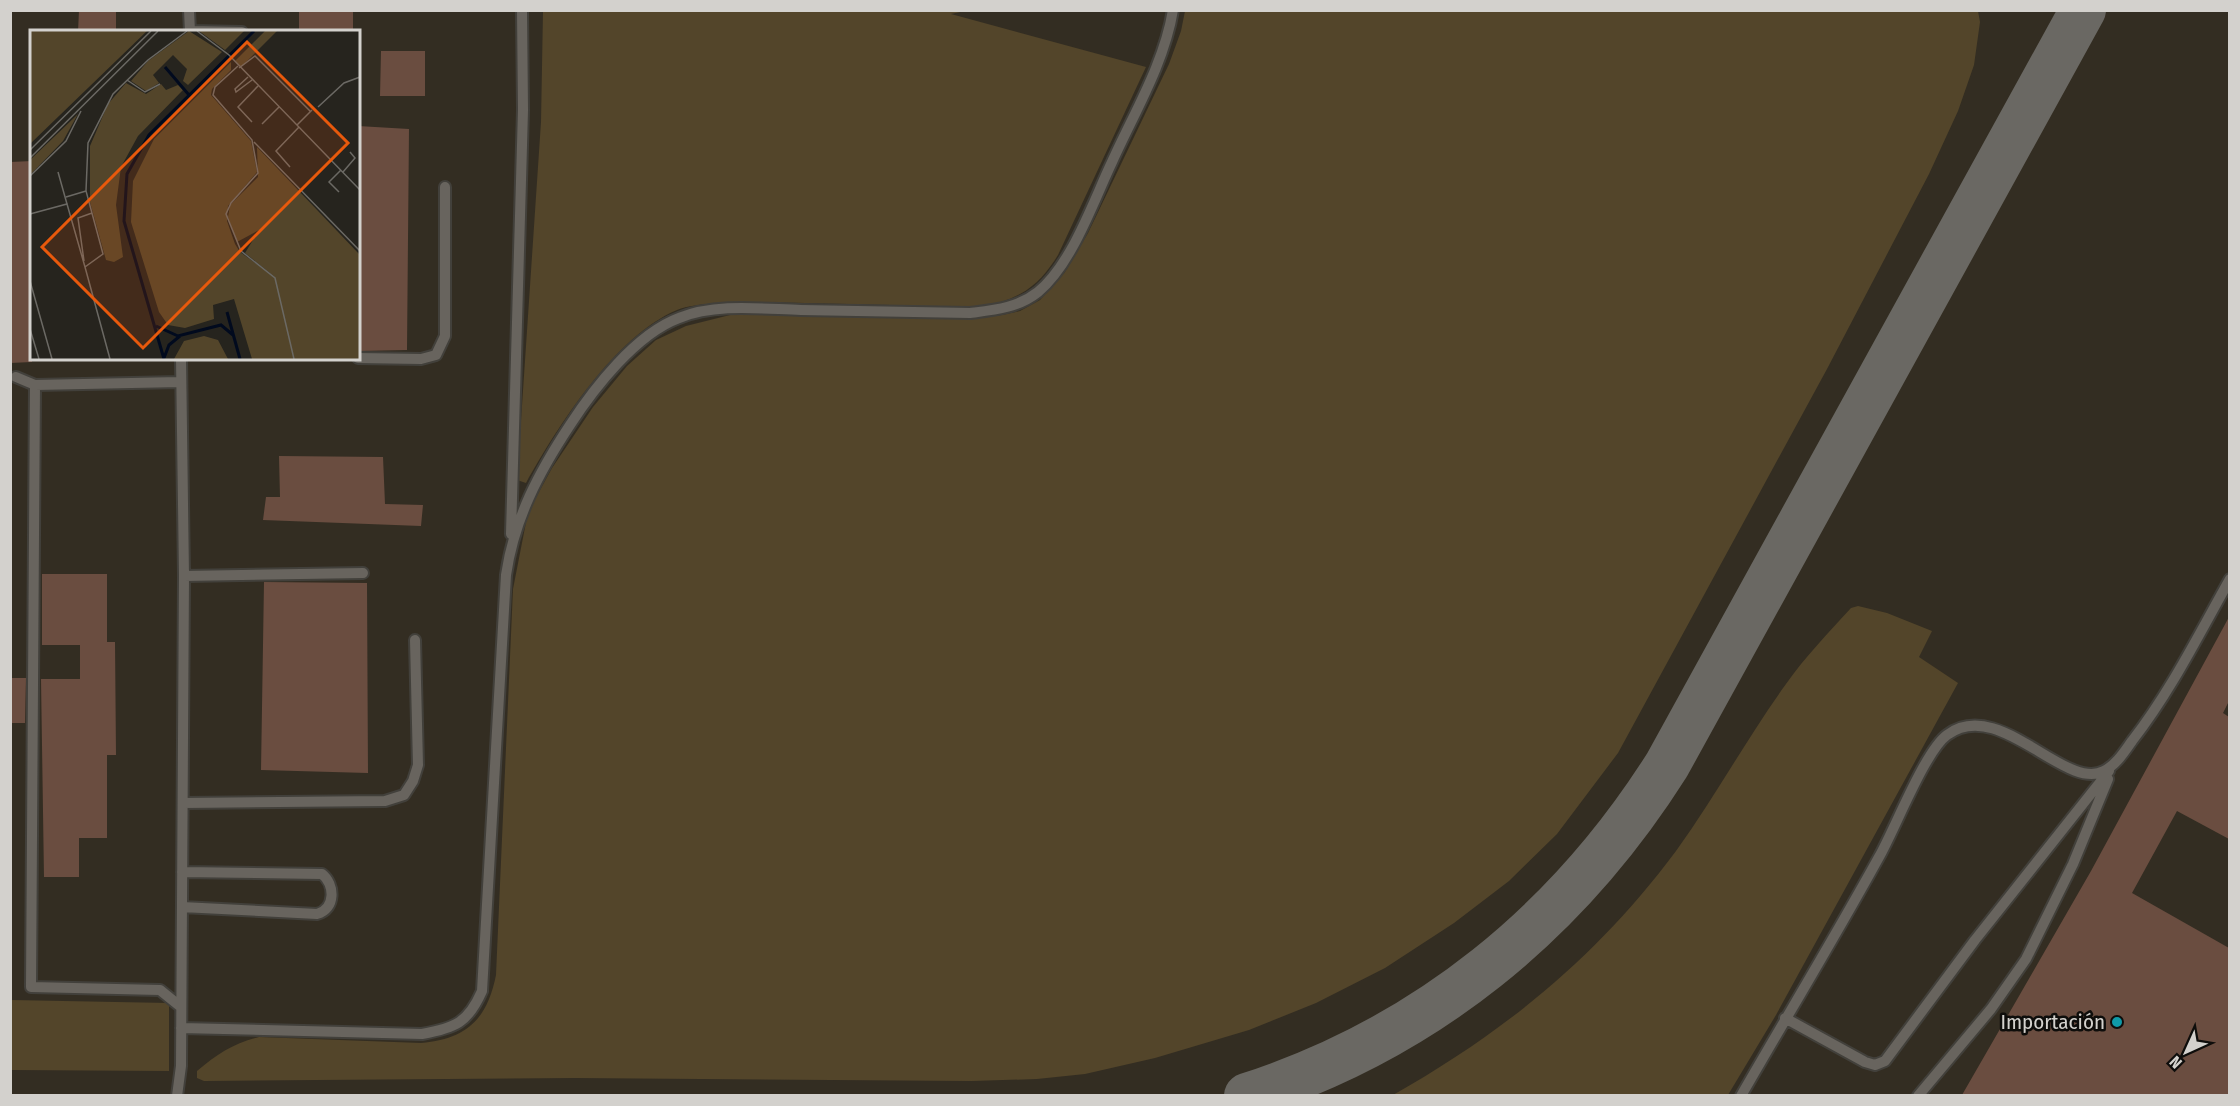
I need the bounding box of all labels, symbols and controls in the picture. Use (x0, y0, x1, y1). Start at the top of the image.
inset map (30, 30, 360, 360)
place label: Importación (2000, 1009, 2105, 1035)
marker: Importación (2110, 1015, 2124, 1029)
north arrow (2156, 1022, 2216, 1082)
text: N (2166, 1052, 2186, 1072)

